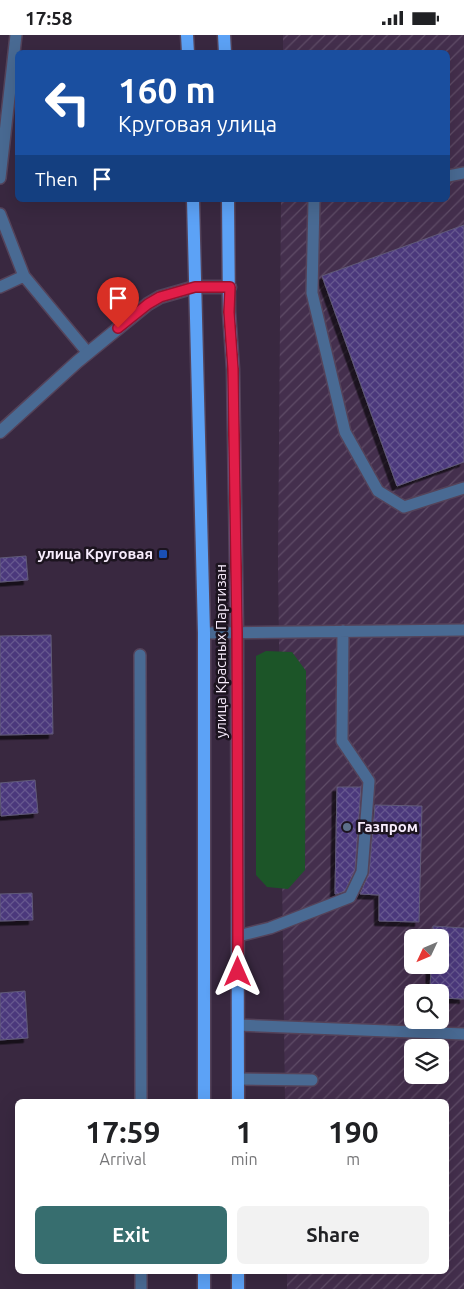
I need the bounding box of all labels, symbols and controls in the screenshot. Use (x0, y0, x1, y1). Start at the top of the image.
text: 17:58 (25, 7, 73, 29)
icon: left (35, 70, 100, 135)
text: 160 m (118, 70, 216, 110)
text: Круговая улица (118, 111, 277, 136)
icon: arrive (88, 165, 116, 193)
text: Then (35, 168, 78, 190)
pin (97, 277, 139, 328)
icon: arrive (104, 284, 132, 312)
place label: улица Круговая (38, 545, 153, 562)
marker: улица Круговая (157, 548, 169, 560)
street label: улица Красных Партизан (212, 564, 229, 738)
place label: Газпром (357, 818, 418, 835)
marker: Газпром (341, 821, 353, 833)
north arrow (404, 929, 449, 974)
map controls (404, 929, 449, 1084)
position arrow (211, 945, 263, 997)
button: search (404, 984, 449, 1029)
button: layers (404, 1039, 449, 1084)
text: 17:59 (85, 1115, 160, 1149)
text: 1 (236, 1115, 253, 1149)
text: 190 (328, 1115, 379, 1149)
text: Arrival (100, 1150, 146, 1168)
text: min (231, 1150, 258, 1168)
text: m (346, 1150, 360, 1168)
button: Exit (35, 1206, 227, 1264)
button: Share (237, 1206, 429, 1264)

